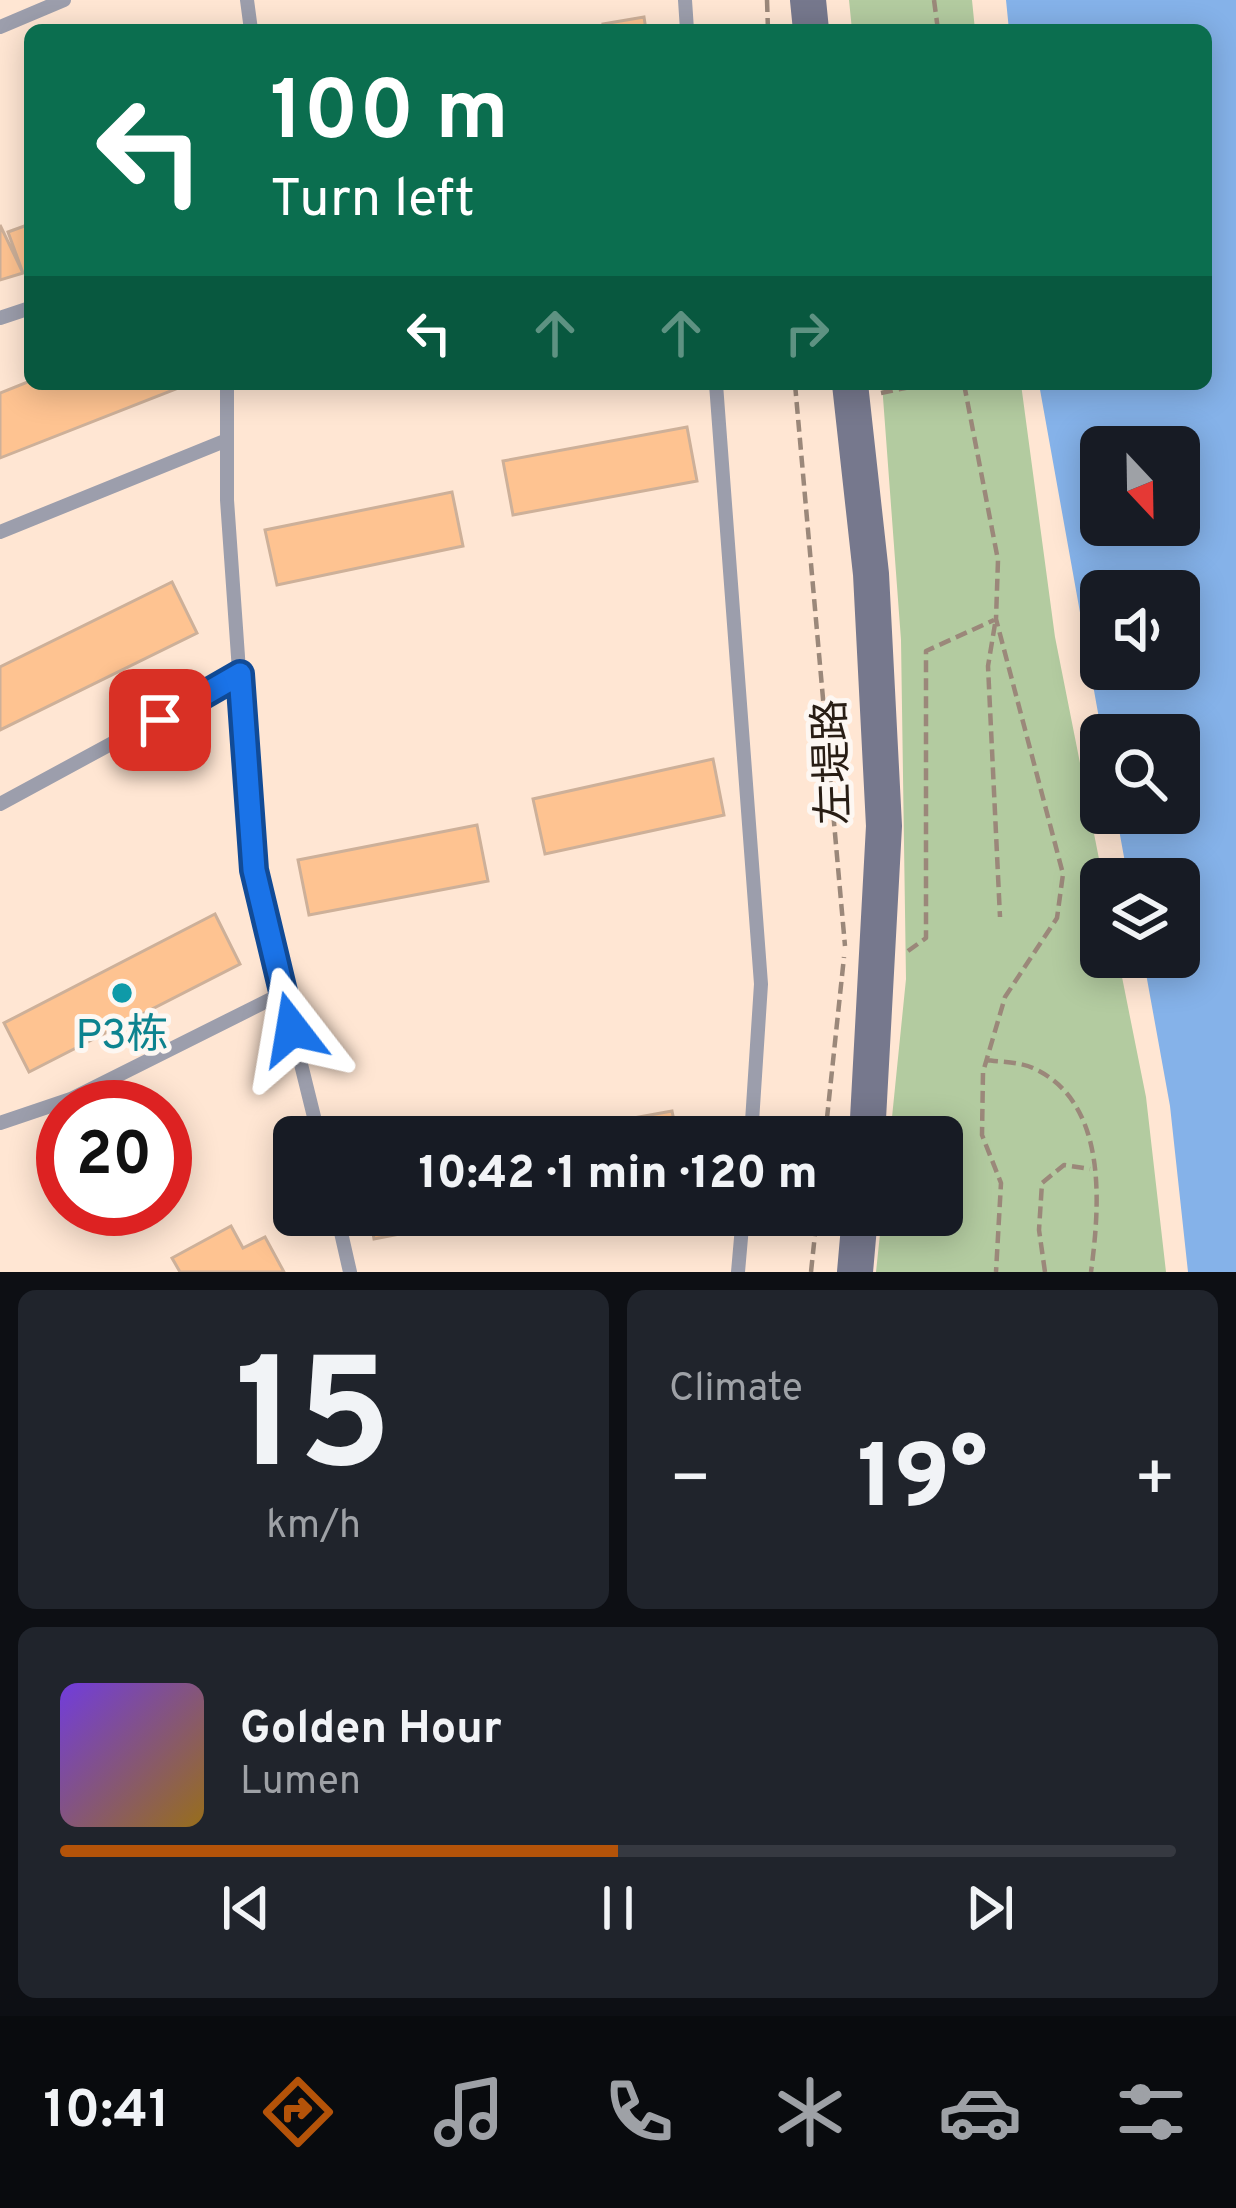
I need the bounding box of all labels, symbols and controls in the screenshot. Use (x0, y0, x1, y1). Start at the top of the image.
text: 100 m (270, 63, 509, 169)
icon: left (72, 72, 228, 228)
text: Turn left (270, 167, 475, 236)
icon: left (396, 300, 462, 366)
icon: ahead (522, 300, 588, 366)
icon: ahead (648, 300, 714, 366)
icon: right (774, 300, 840, 366)
north arrow (1080, 426, 1200, 546)
map controls (1080, 426, 1200, 978)
button: sound (1080, 570, 1200, 690)
pin (109, 669, 211, 771)
icon: arrive (127, 687, 193, 753)
street label: 左堤路 (806, 698, 864, 826)
button: search (1080, 714, 1200, 834)
button: layers (1080, 858, 1200, 978)
position arrow (229, 966, 355, 1092)
marker: P3栋 (109, 980, 135, 1006)
place label: P3栋 (76, 1011, 168, 1064)
speed limit sign: 20 (36, 1080, 192, 1236)
text: 10:42 · 1 min · 120 m (418, 1147, 818, 1204)
text: 15 (235, 1326, 392, 1524)
text: Climate (669, 1366, 803, 1415)
text: 19° (857, 1426, 988, 1539)
text: − (669, 1441, 712, 1524)
text: + (1133, 1441, 1176, 1524)
text: km/h (266, 1503, 361, 1552)
text: Golden Hour (240, 1702, 502, 1759)
text: Lumen (240, 1759, 361, 1808)
icon: previous (213, 1875, 279, 1941)
icon: pause (585, 1875, 651, 1941)
icon: next (957, 1875, 1023, 1941)
icon: directions (256, 2070, 340, 2154)
icon: music (427, 2070, 511, 2154)
icon: phone (597, 2070, 681, 2154)
icon: climate (768, 2070, 852, 2154)
icon: car (938, 2070, 1022, 2154)
icon: filters (1109, 2070, 1193, 2154)
text: 10:41 (43, 2078, 170, 2147)

